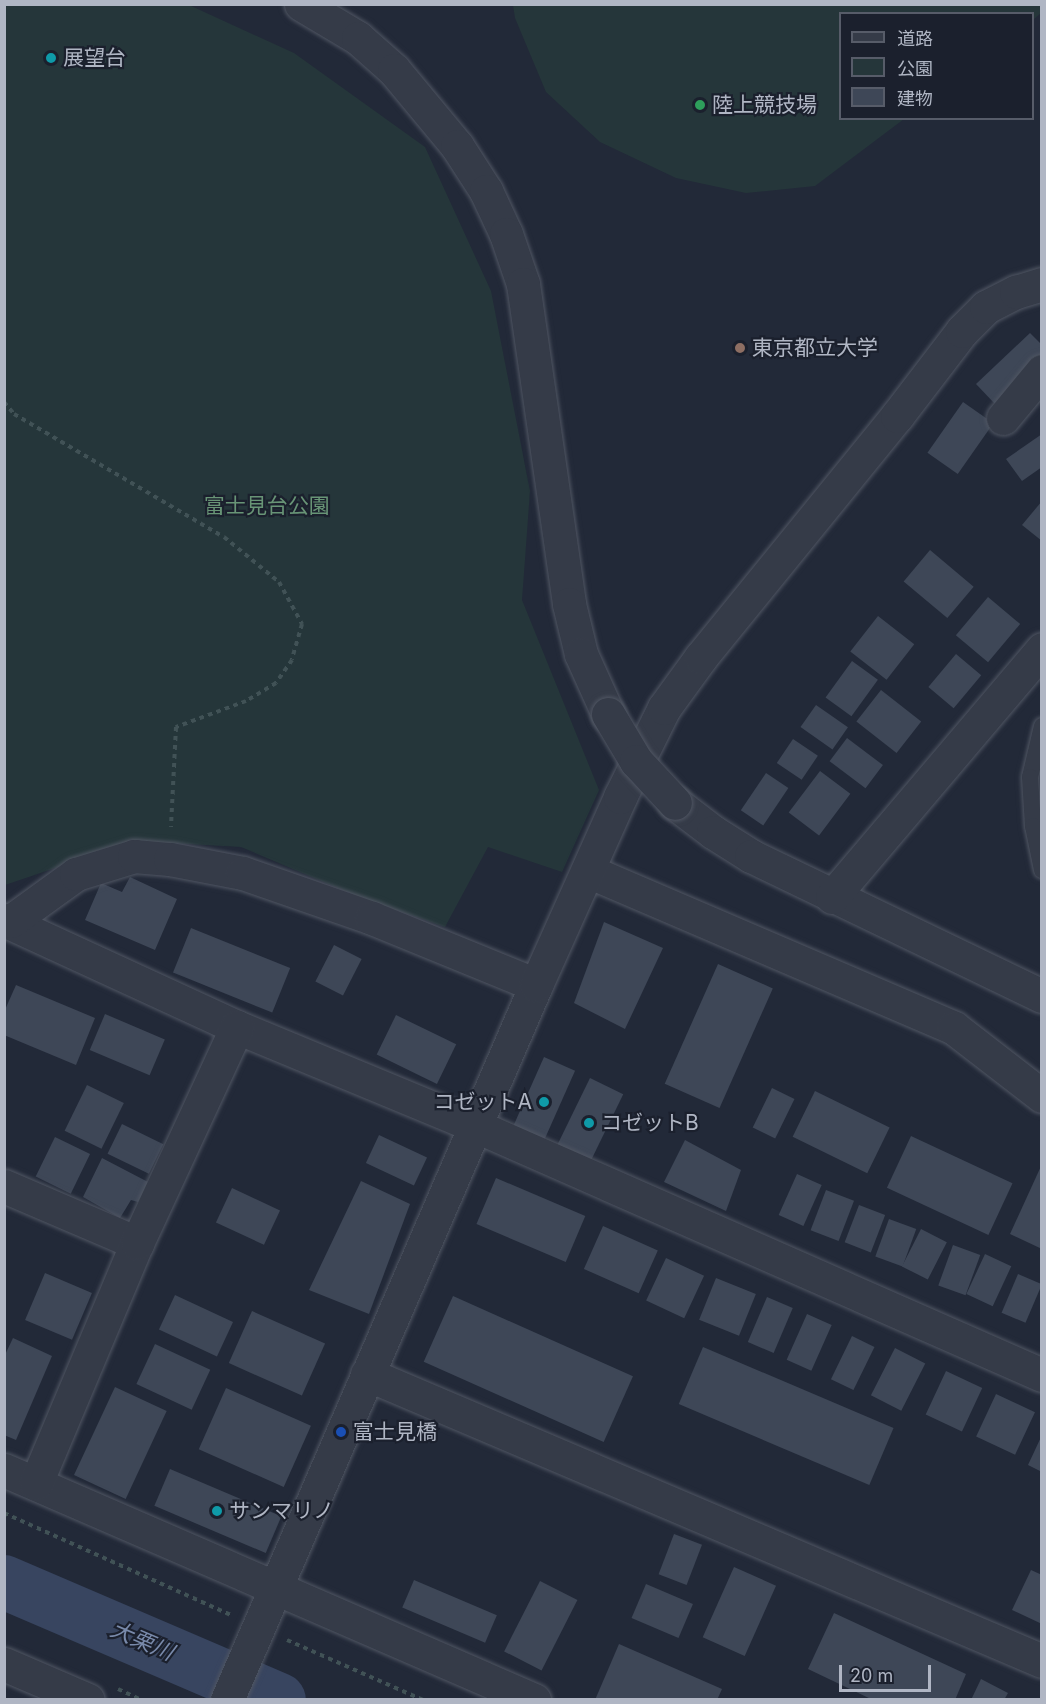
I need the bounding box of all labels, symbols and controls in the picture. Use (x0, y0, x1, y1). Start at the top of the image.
legend (839, 12, 1034, 120)
text: 道路 (897, 28, 933, 49)
place label: 展望台 (63, 45, 126, 71)
marker: 展望台 (44, 51, 58, 65)
text: 公園 (897, 58, 933, 79)
text: 建物 (897, 88, 933, 109)
place label: 陸上競技場 (712, 92, 817, 118)
marker: 陸上競技場 (693, 98, 707, 112)
place label: 東京都立大学 (752, 335, 878, 361)
marker: 東京都立大学 (733, 341, 747, 355)
park label: 富士見台公園 (204, 493, 330, 519)
place label: コゼットA (434, 1089, 532, 1115)
marker: コゼットA (537, 1095, 551, 1109)
place label: コゼットB (601, 1110, 699, 1136)
marker: コゼットB (582, 1116, 596, 1130)
place label: 富士見橋 (353, 1419, 437, 1445)
marker: 富士見橋 (334, 1425, 348, 1439)
place label: サンマリノ (229, 1498, 334, 1524)
marker: サンマリノ (210, 1504, 224, 1518)
water label: 大栗川 (106, 1616, 178, 1666)
scale bar (842, 1653, 934, 1691)
text: 20 m (850, 1665, 893, 1686)

